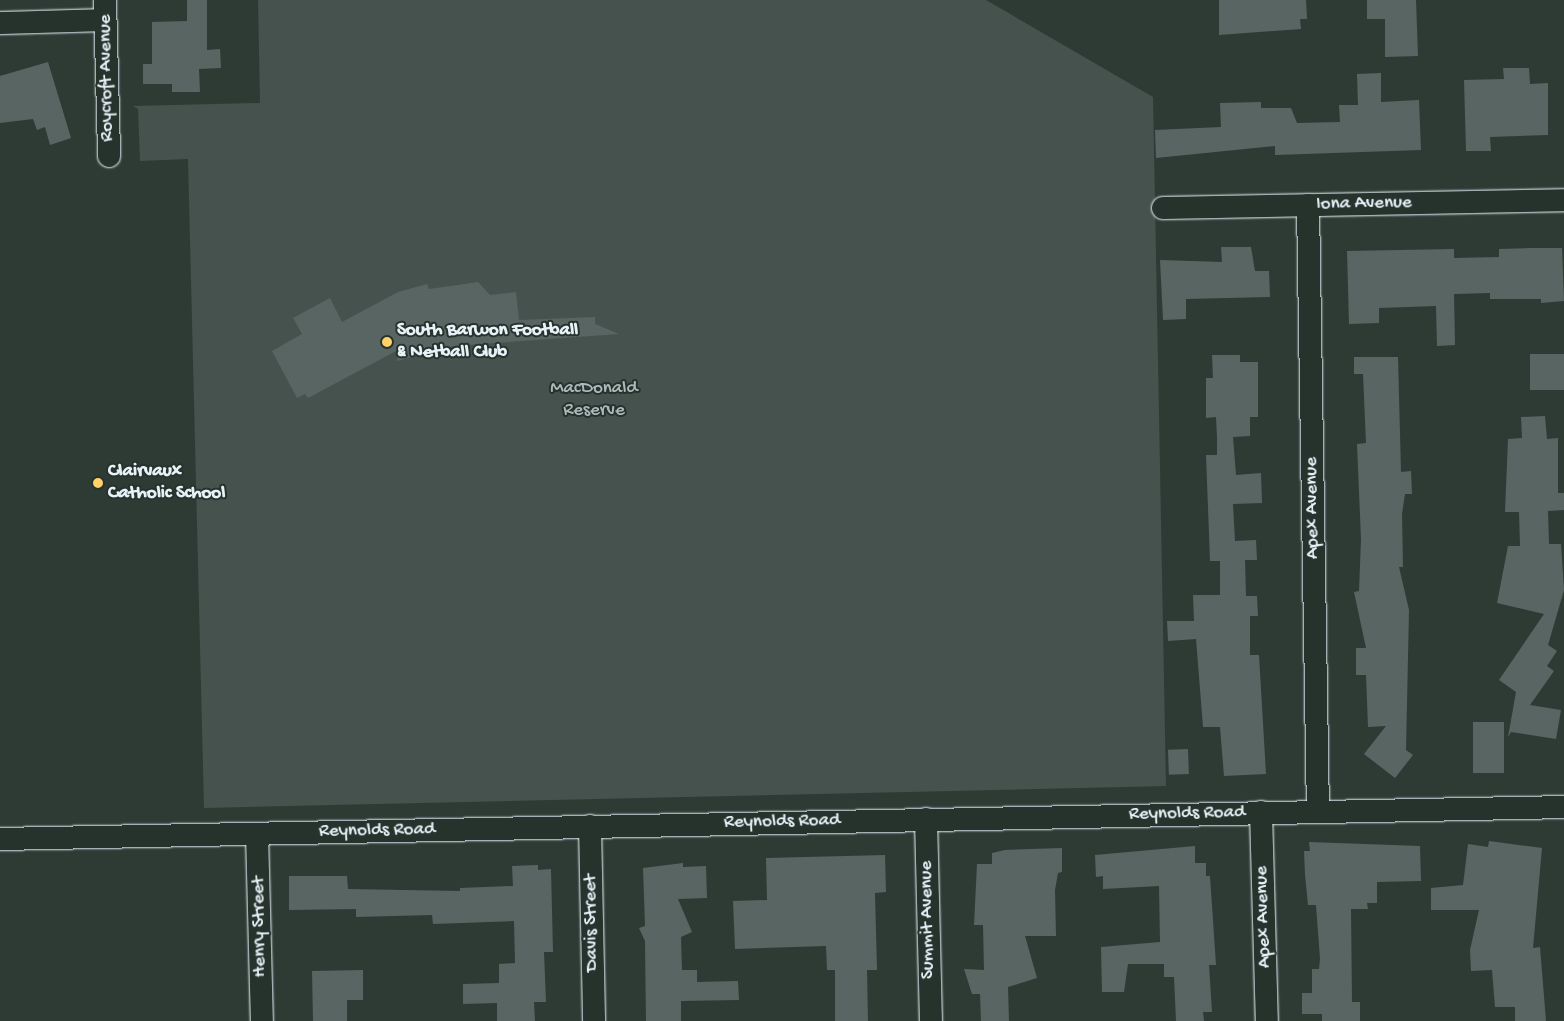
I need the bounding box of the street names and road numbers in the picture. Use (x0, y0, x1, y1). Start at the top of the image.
street label: Roycroft Avenue (94, 14, 120, 142)
street label: Iona Avenue (1316, 192, 1412, 216)
street label: Apex Avenue (1301, 457, 1325, 559)
street label: Reynolds Road (1129, 802, 1245, 826)
street label: Reynolds Road (724, 810, 840, 834)
street label: Reynolds Road (319, 819, 435, 843)
street label: Summit Avenue (916, 861, 940, 979)
street label: Apex Avenue (1251, 866, 1277, 968)
street label: Davis Street (580, 874, 604, 972)
street label: Henry Street (248, 876, 272, 978)

